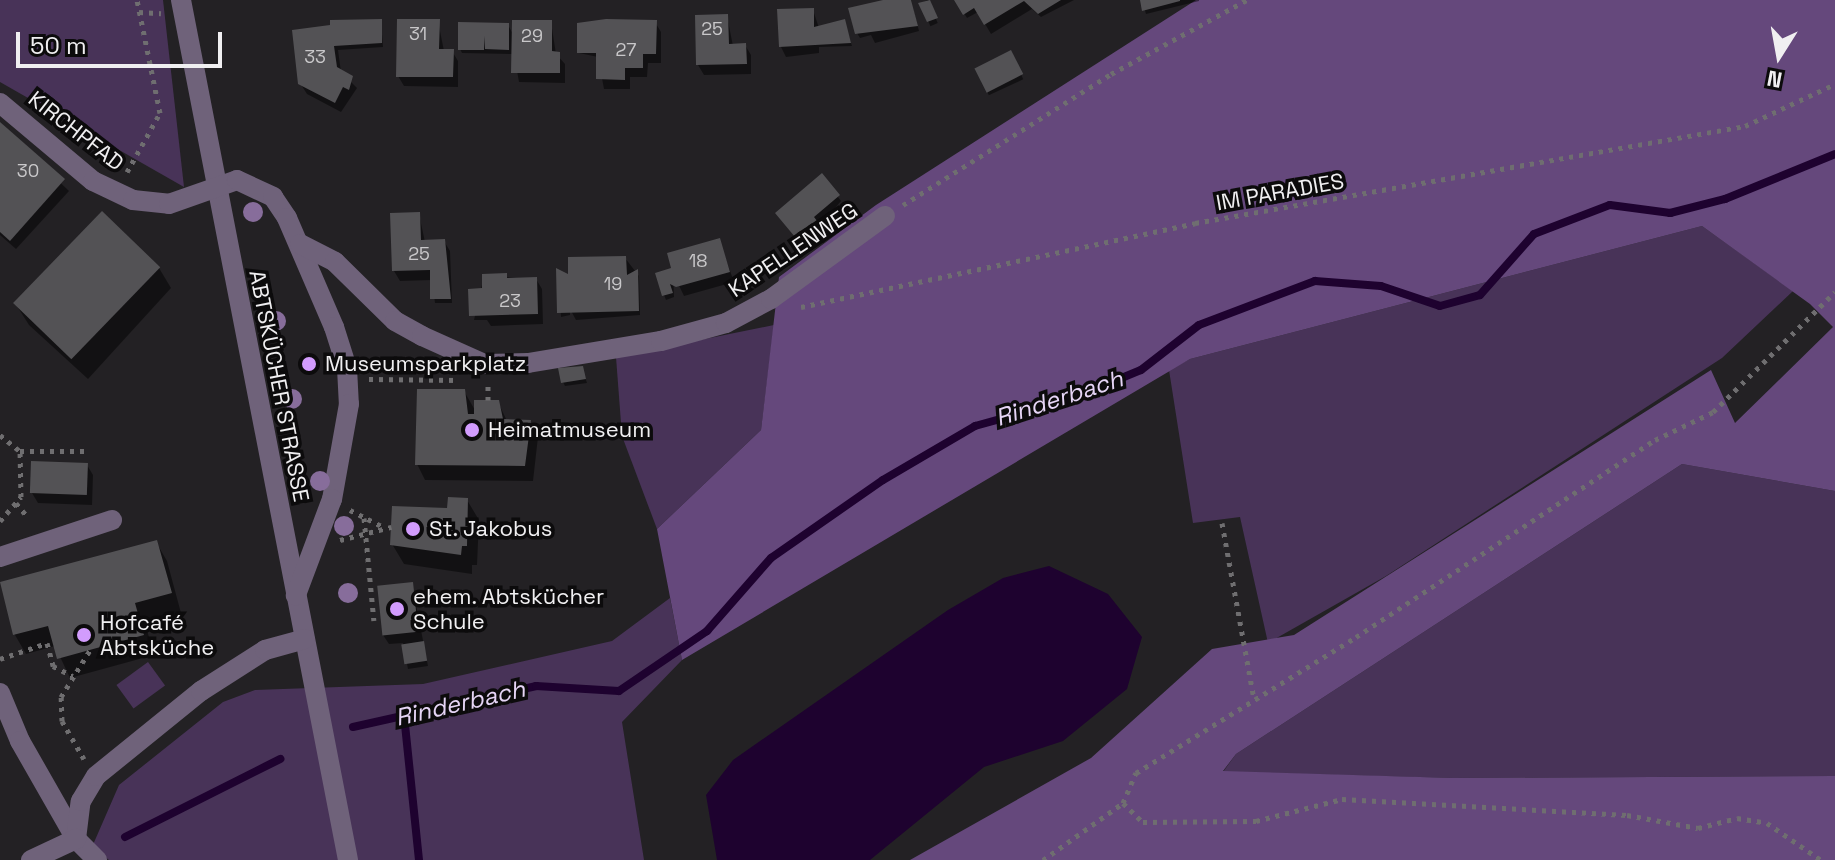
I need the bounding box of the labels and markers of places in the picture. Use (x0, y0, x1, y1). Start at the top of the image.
place label: Museumsparkplatz (325, 351, 526, 377)
marker: Museumsparkplatz (300, 355, 318, 373)
place label: Heimatmuseum (488, 417, 651, 443)
marker: Heimatmuseum (463, 421, 481, 439)
place label: St. Jakobus (429, 516, 553, 542)
marker: St. Jakobus (404, 520, 422, 538)
place label: ehem. Abtskücher Schule (413, 583, 605, 634)
marker: ehem. Abtskücher Schule (388, 600, 406, 618)
place label: Hofcafé Abtsküche (100, 609, 214, 660)
marker: Hofcafé Abtsküche (75, 626, 93, 644)

